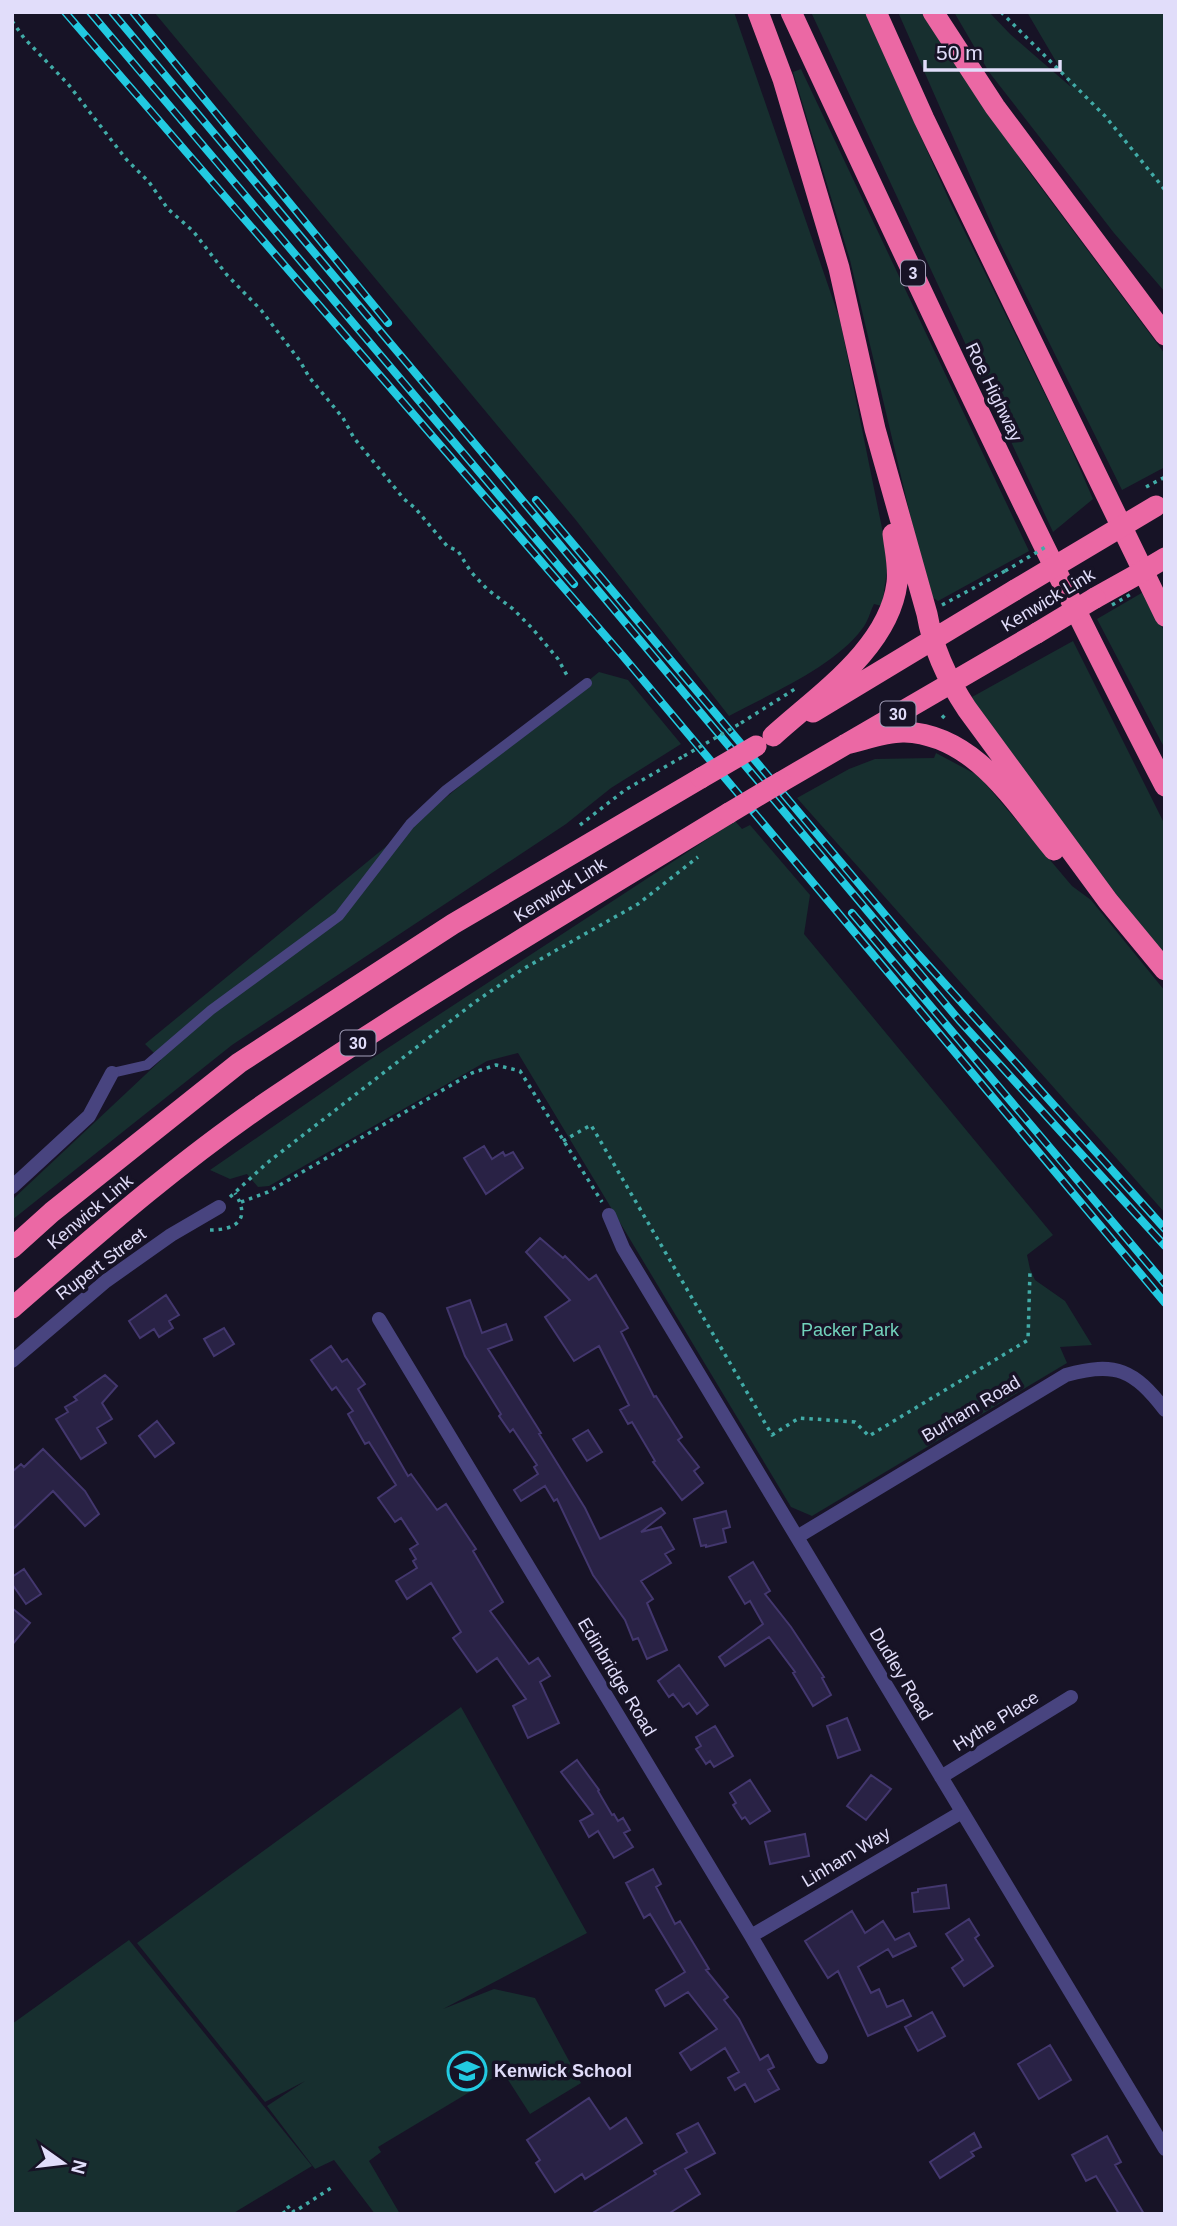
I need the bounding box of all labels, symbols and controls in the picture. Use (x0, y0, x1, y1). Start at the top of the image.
scale bar (925, 28, 1060, 72)
text: 50 m (936, 41, 983, 64)
road number: 3 (901, 260, 925, 286)
street label: Roe Highway (962, 340, 1026, 444)
street label: Kenwick Link (998, 564, 1099, 636)
road number: 30 (880, 702, 916, 726)
street label: Kenwick Link (510, 853, 611, 926)
road number: 30 (340, 1030, 376, 1056)
street label: Kenwick Link (43, 1170, 137, 1253)
street label: Rupert Street (52, 1224, 150, 1304)
park label: Packer Park (801, 1320, 900, 1340)
street label: Burham Road (918, 1372, 1024, 1446)
street label: Edinbridge Road (574, 1614, 660, 1740)
street label: Dudley Road (866, 1624, 936, 1724)
street label: Hythe Place (950, 1687, 1042, 1755)
street label: Linham Way (798, 1823, 894, 1891)
school or university icon: Kenwick School (446, 2050, 488, 2092)
place label: Kenwick School (494, 2061, 632, 2081)
north arrow (28, 2128, 98, 2198)
text: N (67, 2158, 91, 2176)

